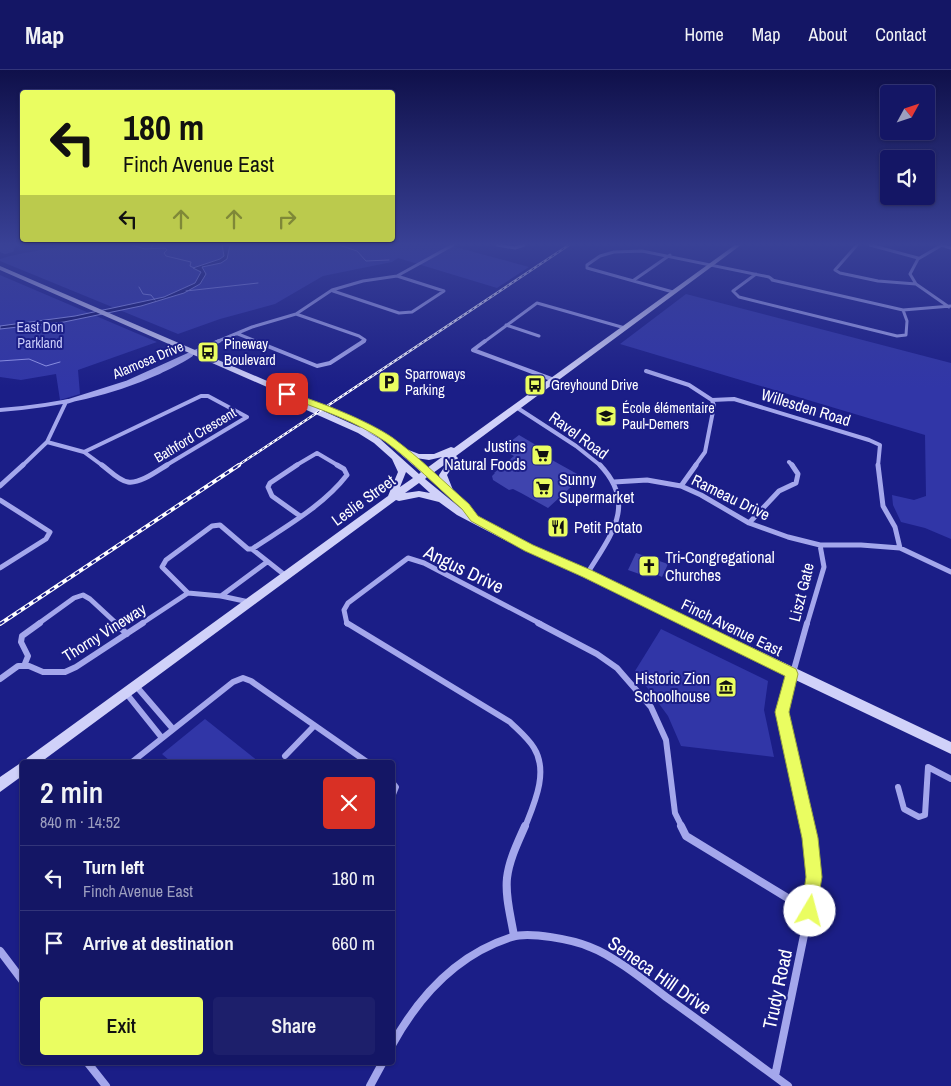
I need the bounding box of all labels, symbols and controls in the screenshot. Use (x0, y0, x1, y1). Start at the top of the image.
text: Map (25, 19, 64, 51)
text: Home (684, 22, 724, 47)
text: Map (752, 22, 781, 47)
text: About (809, 22, 847, 47)
text: Contact (875, 22, 926, 47)
north arrow (880, 85, 935, 140)
map controls (880, 85, 935, 205)
text: 180 m (123, 104, 204, 151)
icon: left (40, 110, 105, 175)
text: Finch Avenue East (123, 149, 274, 179)
button: sound (880, 150, 935, 205)
icon: left (114, 205, 142, 233)
icon: ahead (167, 205, 195, 233)
icon: ahead (220, 205, 248, 233)
icon: right (273, 205, 301, 233)
park label: East Don Parkland (16, 318, 64, 352)
place label: Pineway Boulevard (224, 335, 276, 369)
street label: Alamosa Drive (109, 337, 186, 383)
bus stop icon: Pineway Boulevard (196, 340, 220, 364)
place label: Sparroways Parking (405, 365, 466, 399)
parking icon: Sparroways Parking (377, 370, 401, 394)
pin (266, 373, 308, 415)
bus stop icon: Greyhound Drive (523, 373, 547, 397)
place label: Greyhound Drive (551, 376, 638, 394)
icon: arrive (273, 380, 301, 408)
street label: Willesden Road (759, 383, 853, 431)
place label: École élémentaire Paul-Demers (622, 399, 715, 433)
street label: Bathford Crescent (151, 403, 239, 467)
school or university icon: École élémentaire Paul-Demers (594, 404, 618, 428)
street label: Ravel Road (545, 406, 613, 464)
place label: Justins Natural Foods (444, 435, 526, 475)
supermarket icon: Justins Natural Foods (530, 443, 554, 467)
place label: Sunny Supermarket (559, 468, 634, 508)
street label: Leslie Street (327, 469, 400, 531)
street label: Rameau Drive (688, 469, 774, 525)
supermarket icon: Sunny Supermarket (531, 476, 555, 500)
restaurant icon: Petit Potato (546, 515, 570, 539)
place label: Petit Potato (574, 516, 643, 538)
street label: Angus Drive (419, 538, 508, 599)
place label: Tri-Congregational Churches (665, 546, 775, 586)
church icon: Tri-Congregational Churches (637, 554, 661, 578)
street label: Liszt Gate (783, 560, 819, 624)
street label: Finch Avenue East (678, 593, 787, 661)
street label: Thorny Vineway (58, 597, 150, 666)
place label: Historic Zion Schoolhouse (634, 667, 710, 707)
museum icon: Historic Zion Schoolhouse (714, 675, 738, 699)
text: 2 min (40, 772, 103, 812)
button: close (323, 777, 375, 829)
text: 840 m · 14:52 (40, 811, 120, 833)
text: Turn left (83, 854, 144, 880)
icon: left (40, 864, 68, 892)
text: 180 m (332, 865, 375, 891)
text: Finch Avenue East (83, 880, 193, 902)
position arrow (783, 884, 835, 936)
icon: arrive (40, 929, 68, 957)
text: Arrive at destination (83, 930, 234, 956)
text: 660 m (332, 930, 375, 956)
street label: Seneca Hill Drive (603, 930, 717, 1020)
street label: Trudy Road (756, 947, 798, 1031)
button: Exit (40, 997, 203, 1055)
button: Share (213, 997, 375, 1055)

